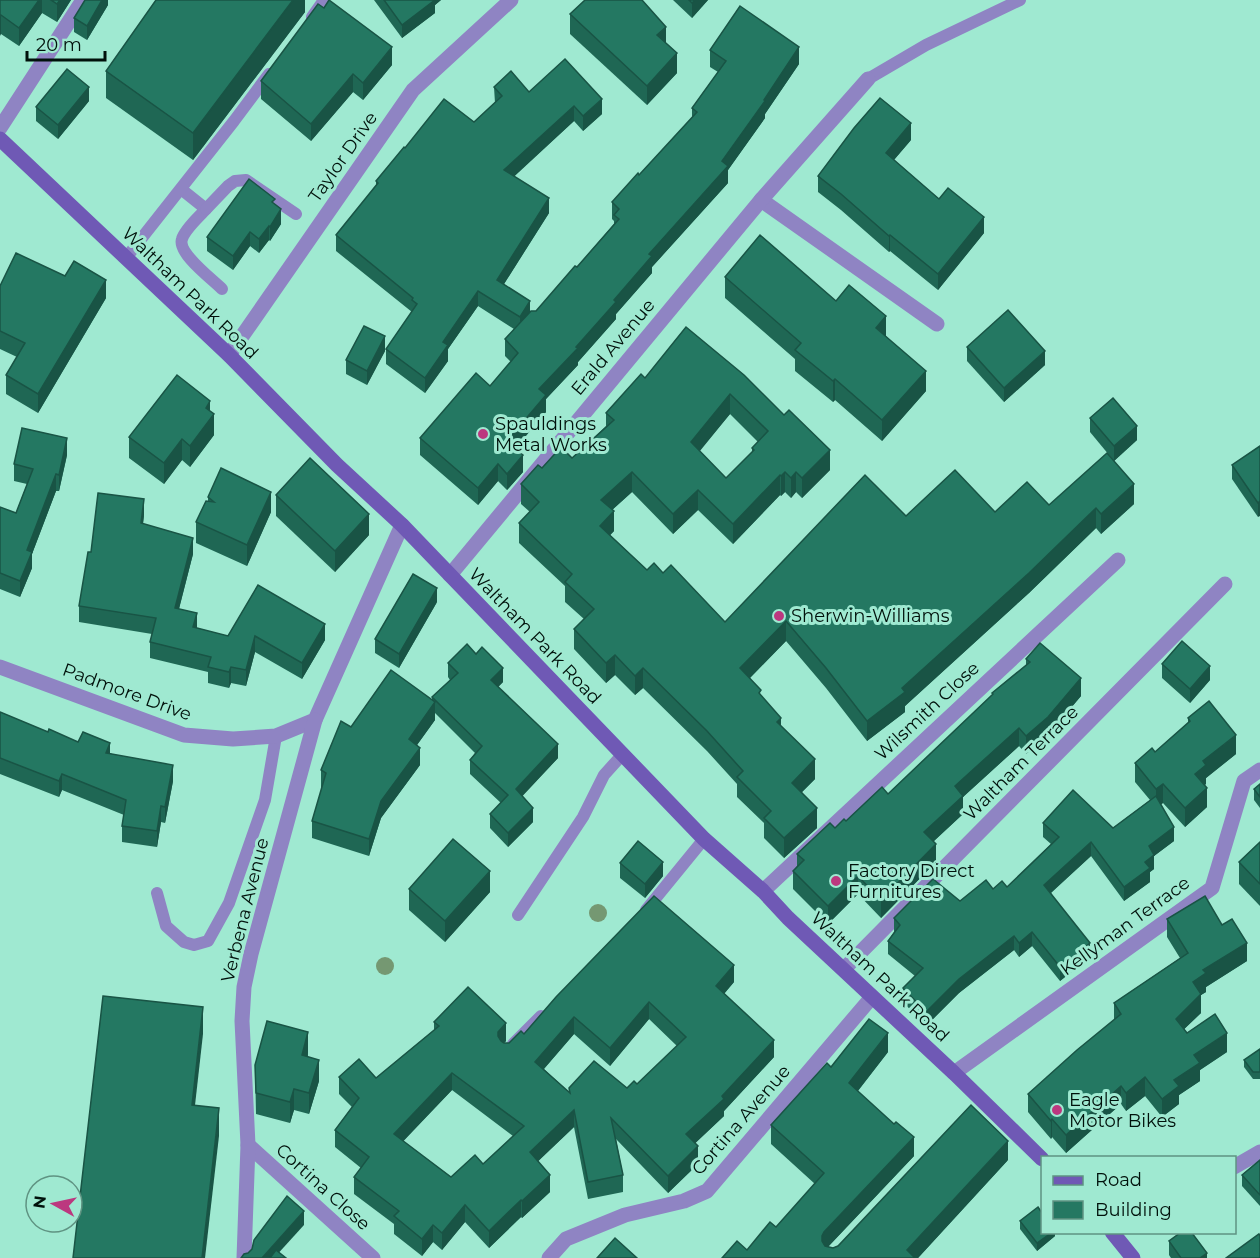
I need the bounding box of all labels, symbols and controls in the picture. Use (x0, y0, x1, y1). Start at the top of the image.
scale bar (27, 24, 105, 62)
text: 20 m (36, 34, 82, 56)
street label: Taylor Drive (304, 108, 382, 206)
street label: Waltham Park Road (117, 222, 263, 364)
street label: Erald Avenue (566, 294, 660, 400)
place label: Spauldings Metal Works (495, 413, 607, 456)
marker: Spauldings Metal Works (476, 427, 490, 441)
street label: Waltham Park Road (464, 563, 606, 709)
place label: Sherwin-Williams (791, 605, 950, 627)
marker: Sherwin-Williams (772, 609, 786, 623)
street label: Wilsmith Close (870, 657, 984, 765)
street label: Padmore Drive (60, 658, 195, 726)
street label: Waltham Terrace (959, 701, 1083, 825)
street label: Verbena Avenue (216, 835, 274, 984)
place label: Factory Direct Furnitures (848, 860, 975, 903)
street label: Kellyman Terrace (1056, 872, 1194, 980)
marker: Factory Direct Furnitures (829, 874, 843, 888)
street label: Waltham Park Road (806, 907, 954, 1047)
street label: Cortina Avenue (687, 1060, 795, 1180)
place label: Eagle Motor Bikes (1069, 1089, 1176, 1132)
marker: Eagle Motor Bikes (1050, 1103, 1064, 1117)
street label: Cortina Close (271, 1139, 375, 1235)
legend (1041, 1156, 1236, 1234)
text: Road (1095, 1169, 1142, 1191)
north arrow (24, 1174, 84, 1234)
text: N (29, 1194, 50, 1210)
text: Building (1095, 1199, 1172, 1221)

